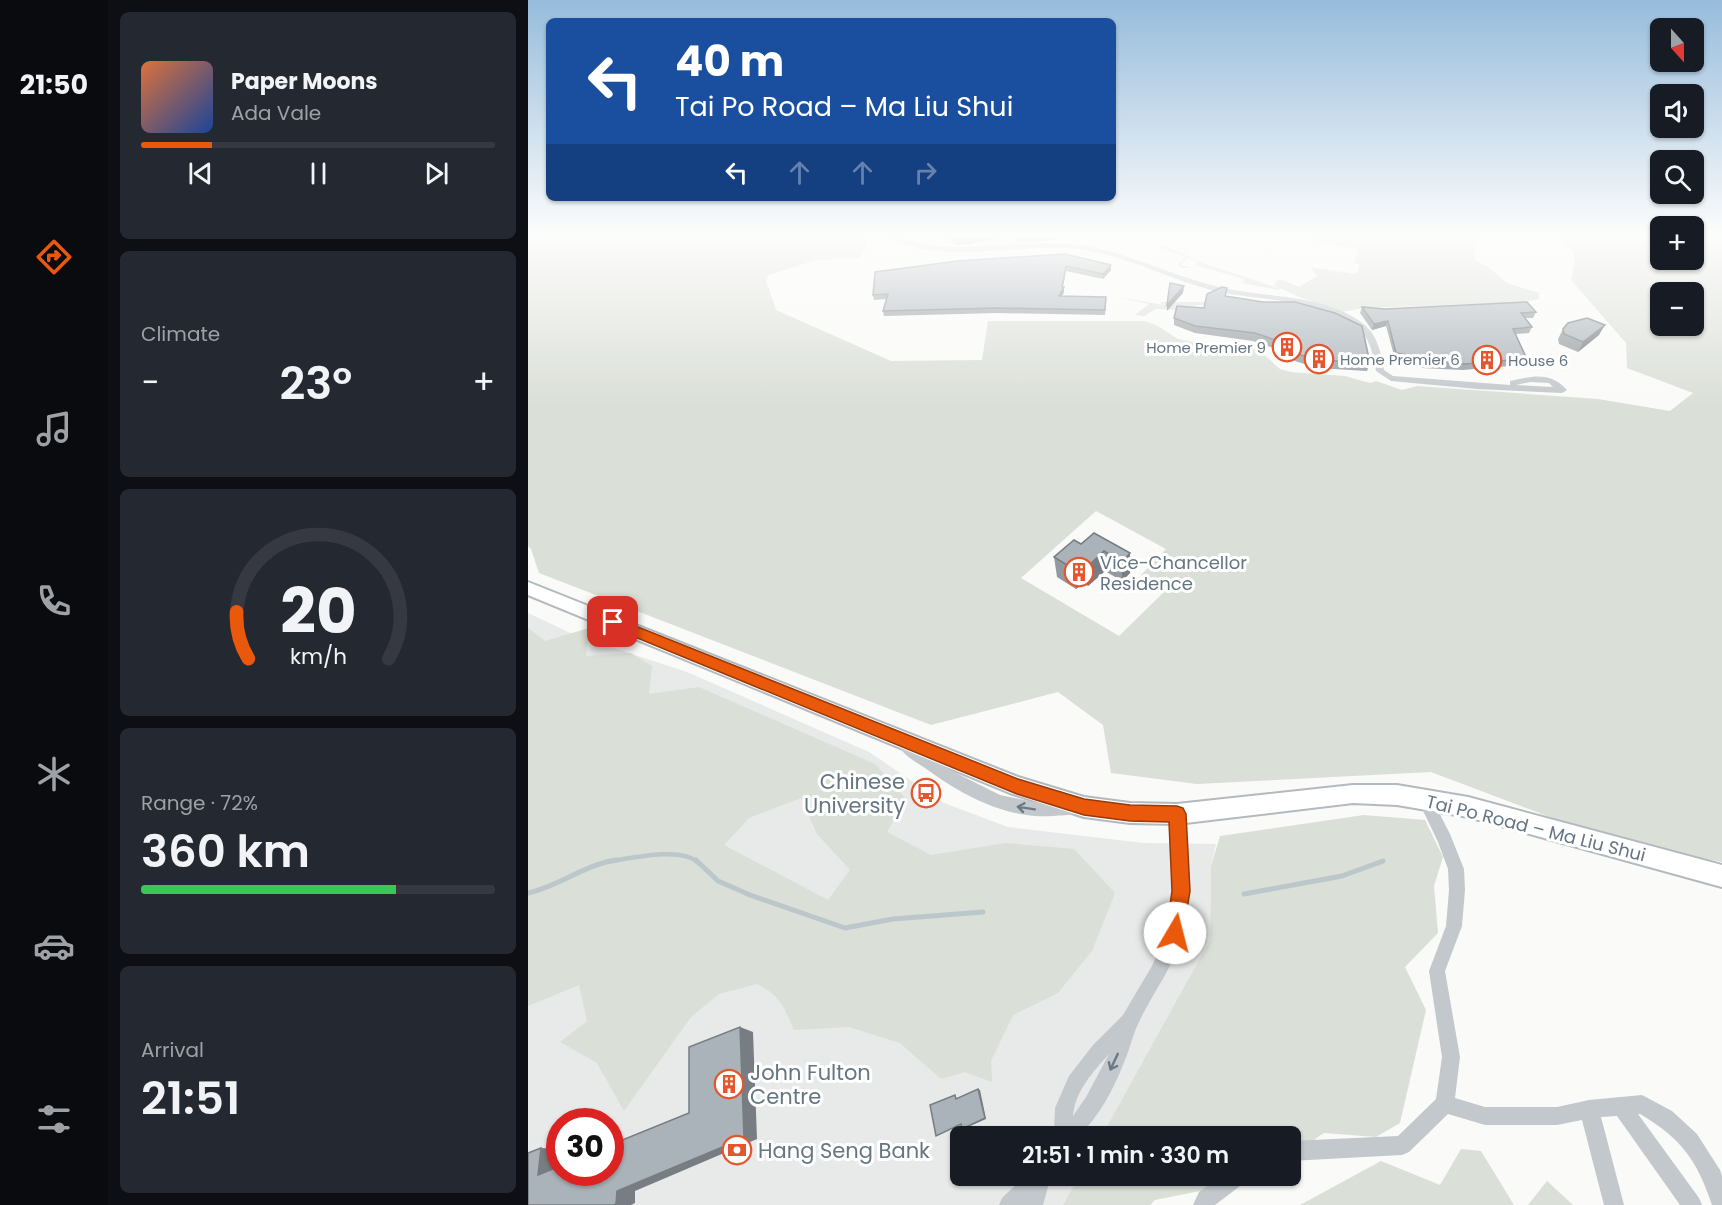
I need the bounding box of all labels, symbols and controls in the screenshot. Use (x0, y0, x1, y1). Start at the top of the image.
north arrow (1650, 18, 1704, 72)
map controls (1650, 18, 1704, 336)
text: 40 m (675, 32, 784, 91)
icon: left (576, 42, 654, 120)
text: 21:50 (20, 66, 88, 103)
text: Paper Moons (231, 66, 378, 97)
button: sound (1650, 84, 1704, 138)
text: Tai Po Road – Ma Liu Shui (675, 88, 1013, 125)
text: Ada Vale (231, 99, 321, 127)
button: search (1650, 150, 1704, 204)
icon: left (720, 156, 753, 189)
icon: ahead (783, 156, 816, 189)
icon: ahead (846, 156, 879, 189)
icon: right (909, 156, 942, 189)
icon: previous (184, 157, 217, 190)
icon: pause (302, 157, 335, 190)
icon: next (420, 157, 453, 190)
button: + (1650, 216, 1704, 270)
icon: directions (33, 236, 75, 278)
button: − (1650, 282, 1704, 336)
text: Climate (141, 320, 220, 348)
building icon: Home Premier 9 (1271, 331, 1303, 363)
place label: Home Premier 9 (1146, 337, 1266, 358)
building icon: Home Premier 6 (1303, 343, 1335, 375)
building icon: House 6 (1471, 344, 1503, 376)
place label: Home Premier 6 (1340, 349, 1460, 370)
place label: House 6 (1508, 350, 1568, 371)
text: 23° (279, 352, 352, 415)
text: − (141, 359, 159, 406)
text: + (472, 359, 495, 406)
icon: music (33, 408, 75, 450)
place label: Vice-Chancellor Residence (1100, 550, 1247, 596)
building icon: Vice-Chancellor Residence (1063, 556, 1095, 588)
text: 20 (280, 568, 356, 656)
icon: phone (33, 580, 75, 622)
pin (587, 596, 638, 647)
icon: arrive (596, 605, 629, 638)
text: km/h (289, 642, 347, 673)
icon: climate (33, 753, 75, 795)
place label: Chinese University (804, 767, 905, 820)
bus stop icon: Chinese University (910, 777, 942, 809)
text: Range · 72% (141, 789, 258, 817)
street label: Tai Po Road – Ma Liu Shui (1424, 789, 1648, 867)
one-way arrow (1017, 802, 1036, 813)
text: 360 km (141, 820, 310, 883)
position arrow (1143, 901, 1207, 965)
icon: car (33, 925, 75, 967)
text: Arrival (141, 1036, 204, 1064)
one-way arrow (1108, 1052, 1119, 1070)
place label: John Fulton Centre (750, 1058, 871, 1111)
text: 21:51 (141, 1067, 240, 1130)
building icon: John Fulton Centre (713, 1068, 745, 1100)
icon: filters (33, 1098, 75, 1140)
speed limit sign: 30 (546, 1108, 624, 1186)
bank icon: Hang Seng Bank (721, 1134, 753, 1166)
place label: Hang Seng Bank (758, 1136, 930, 1165)
text: 21:51 · 1 min · 330 m (1022, 1140, 1229, 1171)

